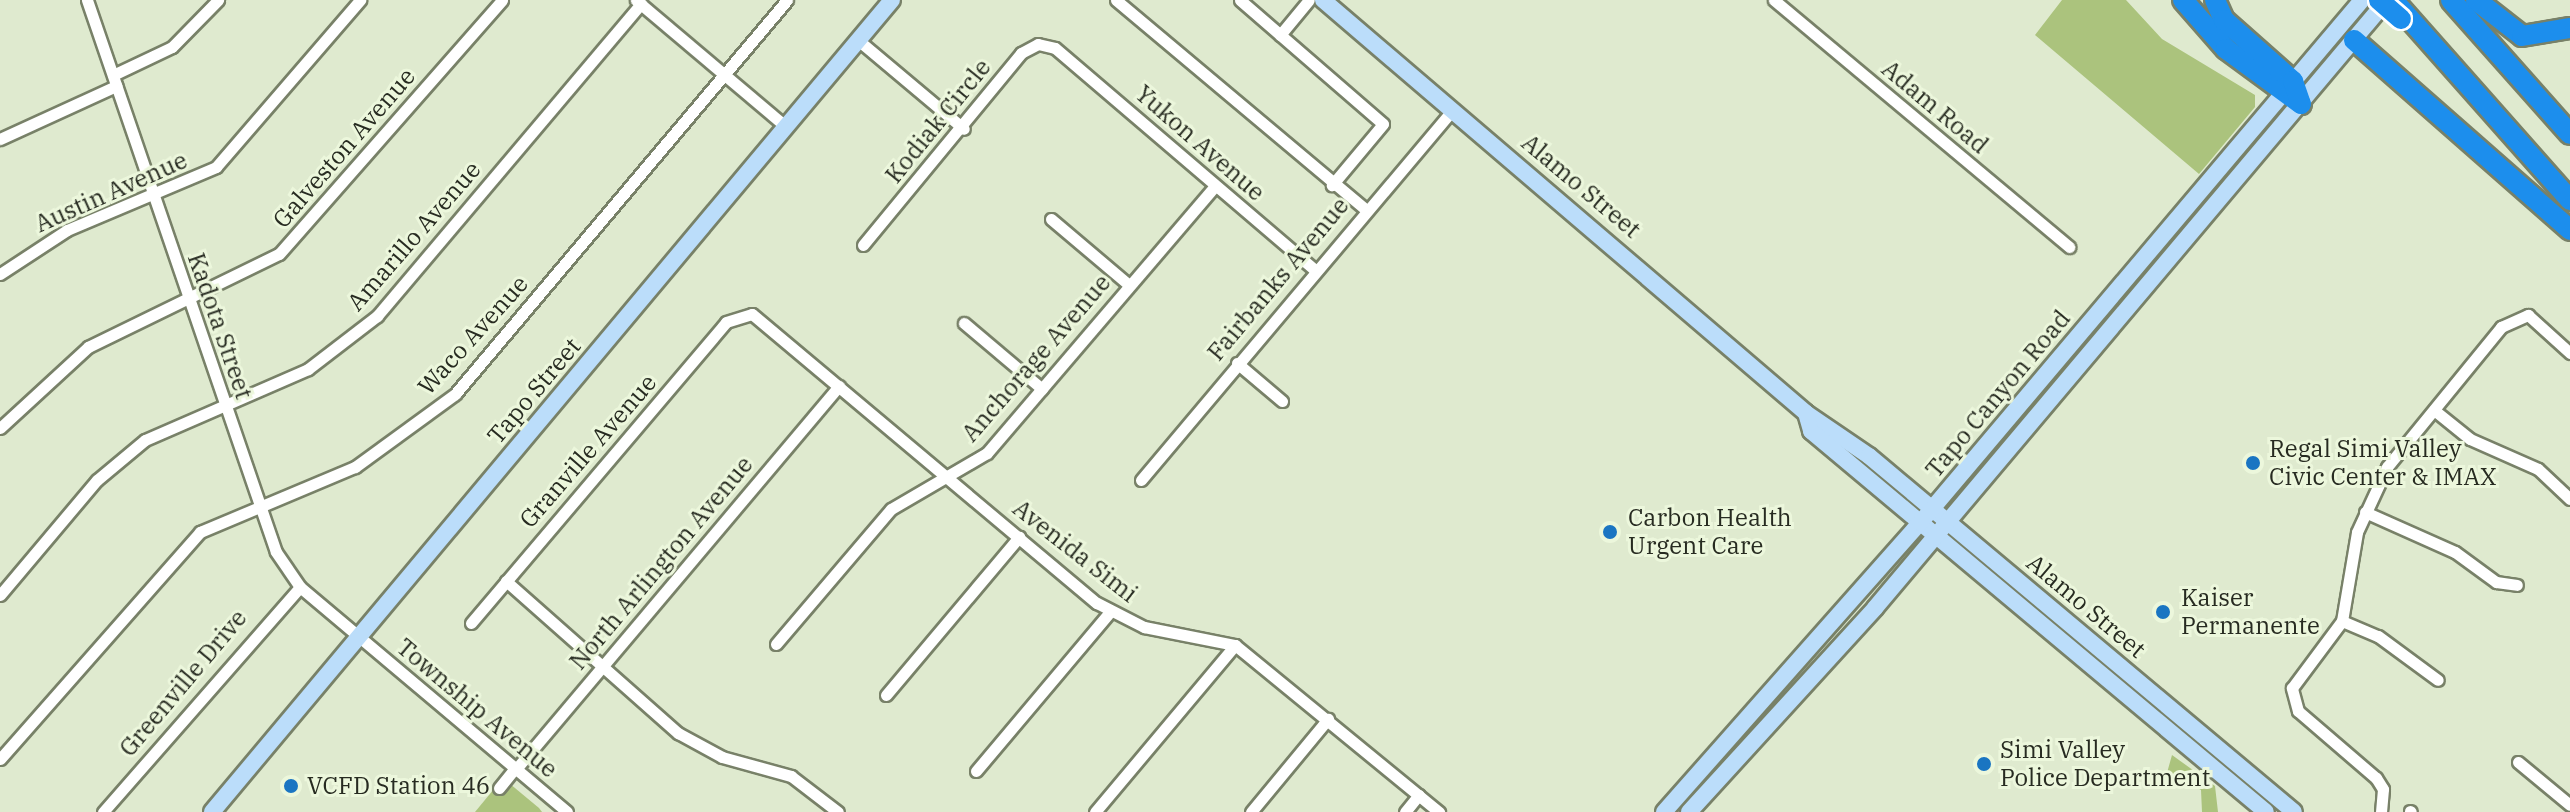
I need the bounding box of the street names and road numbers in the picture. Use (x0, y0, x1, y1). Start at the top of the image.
street label: Kodiak Circle (879, 53, 997, 189)
street label: Adam Road (1876, 54, 1994, 160)
street label: Galveston Avenue (267, 62, 421, 234)
street label: Yukon Avenue (1130, 79, 1270, 207)
street label: Alamo Street (1516, 128, 1646, 244)
street label: Austin Avenue (30, 146, 192, 238)
street label: Amarillo Avenue (341, 155, 487, 317)
street label: Fairbanks Avenue (1201, 192, 1355, 366)
street label: Kadota Street (182, 249, 258, 403)
street label: Waco Avenue (412, 269, 534, 401)
street label: Anchorage Avenue (956, 269, 1116, 447)
street label: Tapo Canyon Road (1920, 304, 2076, 484)
street label: Tapo Street (481, 332, 587, 450)
street label: Granville Avenue (514, 368, 662, 534)
street label: North Arlington Avenue (563, 451, 759, 675)
street label: Avenida Simi (1007, 494, 1143, 608)
street label: Alamo Street (2021, 548, 2151, 664)
street label: Greenville Drive (113, 604, 253, 762)
street label: Township Avenue (391, 632, 563, 784)

